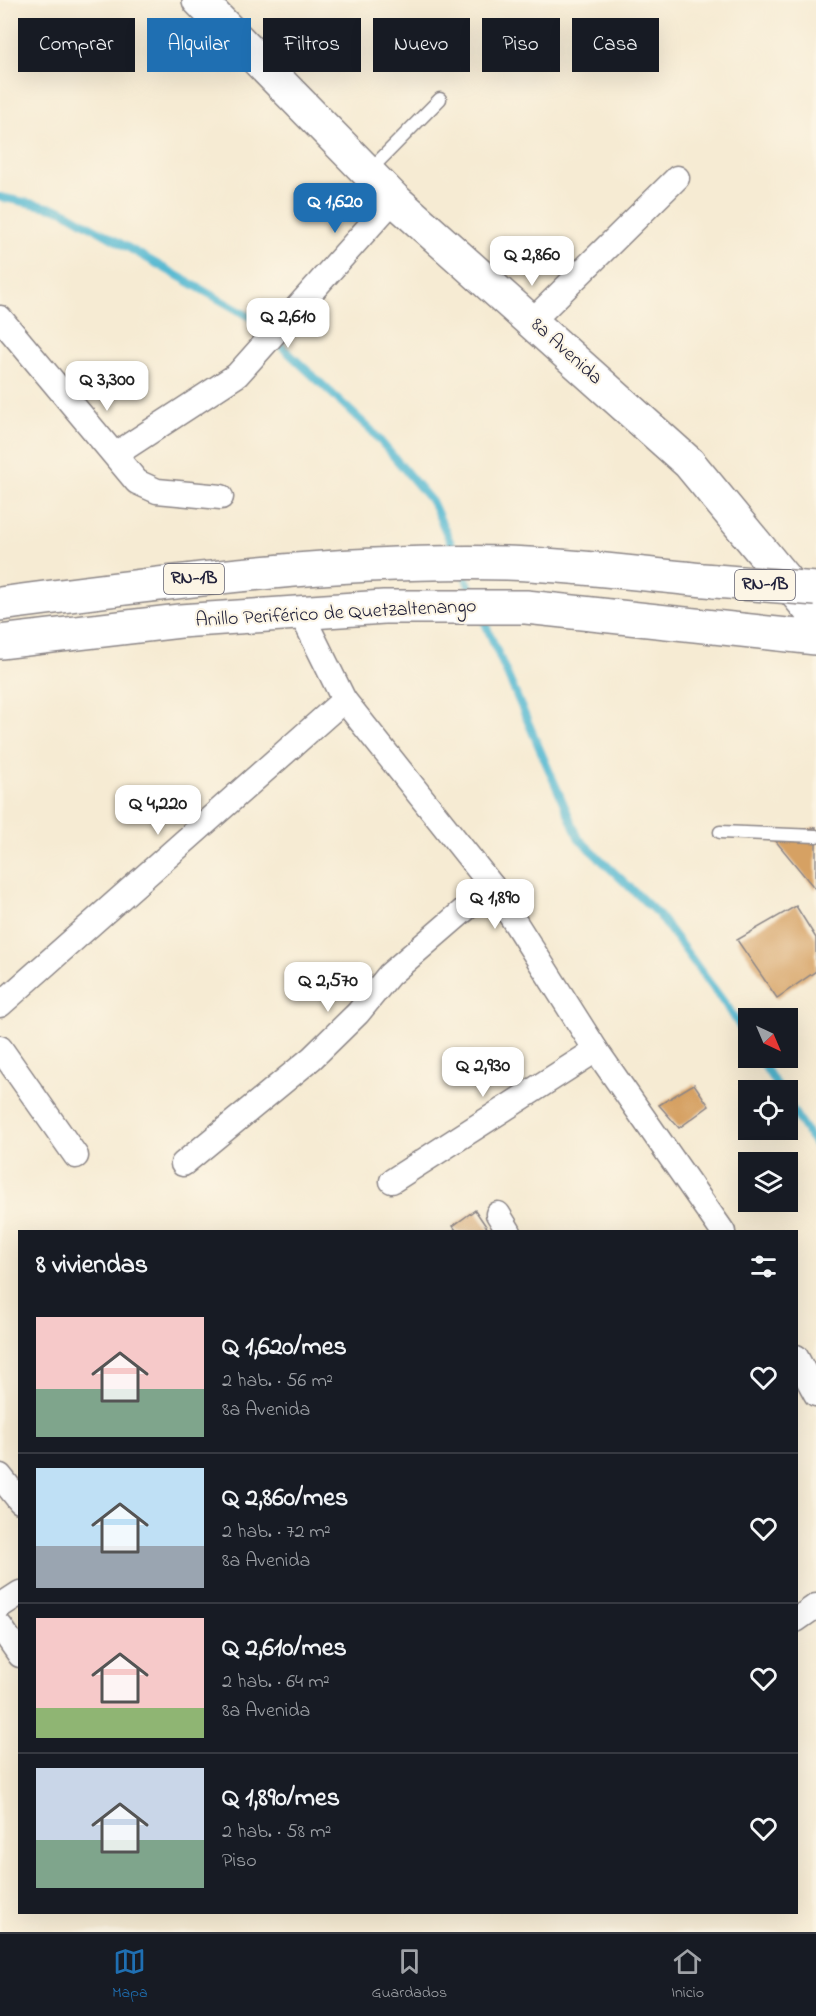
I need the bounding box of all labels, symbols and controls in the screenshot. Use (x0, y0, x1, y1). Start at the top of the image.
chip: Comprar (18, 18, 135, 72)
chip: Alquilar (147, 18, 251, 72)
chip: Filtros (263, 18, 361, 72)
chip: Nuevo (373, 18, 470, 72)
chip: Piso (482, 18, 560, 72)
chip: Casa (572, 18, 659, 72)
pin: Q 1,620 (280, 183, 390, 234)
text: Q 1,620 (307, 188, 363, 217)
pin: Q 2,860 (477, 236, 587, 287)
text: Q 2,860 (504, 241, 560, 270)
pin: Q 2,610 (233, 298, 343, 349)
text: Q 2,610 (260, 303, 316, 332)
street label: 8a Avenida (523, 312, 609, 392)
pin: Q 3,300 (52, 361, 162, 412)
text: Q 3,300 (79, 366, 135, 395)
road number: RN-1B (164, 564, 224, 594)
road number: RN-1B (735, 570, 795, 600)
street label: Anillo Periférico de Quetzaltenango (195, 592, 477, 637)
pin: Q 4,220 (103, 785, 213, 836)
text: Q 4,220 (129, 790, 187, 819)
pin: Q 1,890 (440, 879, 550, 930)
text: Q 1,890 (470, 884, 520, 913)
pin: Q 2,570 (273, 962, 383, 1013)
text: Q 2,570 (298, 967, 358, 996)
north arrow (738, 1008, 798, 1068)
map controls (738, 1008, 798, 1212)
pin: Q 2,930 (428, 1047, 538, 1098)
text: Q 2,930 (456, 1052, 510, 1081)
button: locate (738, 1080, 798, 1140)
button: layers (738, 1152, 798, 1212)
text: 8 viviendas (36, 1247, 148, 1285)
icon: filters (747, 1250, 780, 1283)
text: Q 1,620/mes (222, 1329, 347, 1367)
icon: home (84, 1341, 156, 1413)
icon: heart (747, 1361, 780, 1394)
text: 2 hab. · 56 m² (222, 1367, 333, 1396)
text: 8a Avenida (222, 1396, 310, 1425)
text: Q 2,860/mes (222, 1480, 348, 1518)
icon: home (84, 1492, 156, 1564)
icon: heart (747, 1512, 780, 1545)
text: 2 hab. · 72 m² (222, 1518, 331, 1547)
text: 8a Avenida (222, 1547, 310, 1576)
text: Q 2,610/mes (222, 1630, 347, 1668)
icon: home (84, 1642, 156, 1714)
icon: heart (747, 1662, 780, 1695)
text: 2 hab. · 64 m² (222, 1668, 330, 1697)
text: 8a Avenida (222, 1697, 310, 1726)
text: Q 1,890/mes (222, 1780, 340, 1818)
icon: home (84, 1792, 156, 1864)
icon: heart (747, 1812, 780, 1845)
text: 2 hab. · 58 m² (222, 1818, 332, 1847)
text: Piso (222, 1847, 257, 1876)
tab: Mapa (112, 1945, 148, 2005)
tab: Guardados (371, 1945, 447, 2005)
tab: Inicio (671, 1945, 704, 2005)

